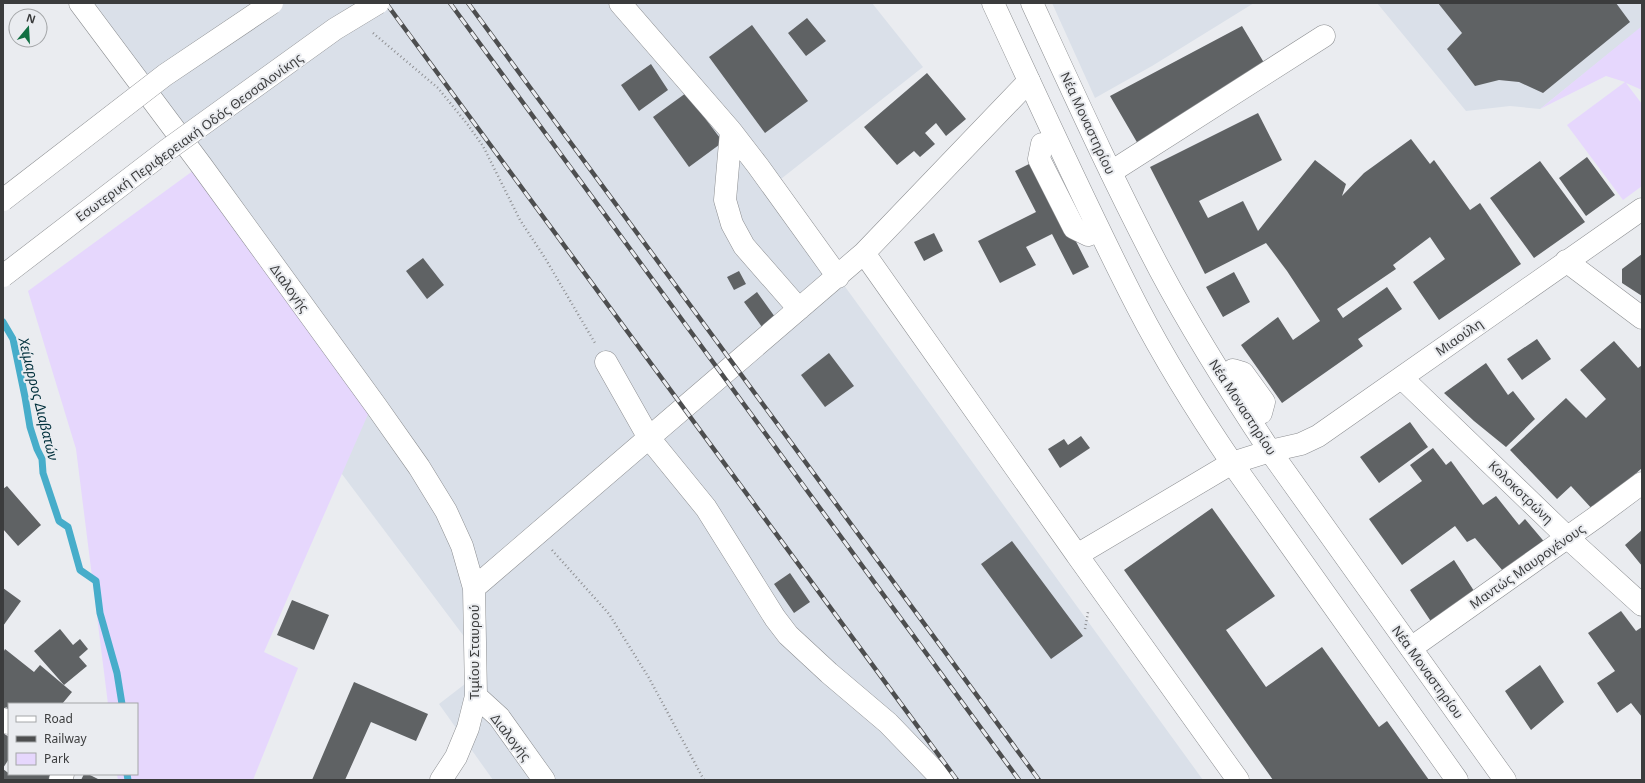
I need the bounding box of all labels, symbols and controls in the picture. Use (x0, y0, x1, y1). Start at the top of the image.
north arrow (8, 8, 48, 48)
text: N (25, 9, 38, 27)
street label: Εσωτερική Περιφερειακή Οδός Θεσσαλονίκης (72, 48, 306, 226)
street label: Νέα Μοναστηρίου (1056, 69, 1120, 177)
street label: Διαλογής (266, 260, 314, 316)
street label: Μιαούλη (1432, 314, 1486, 360)
water label: Χείμαρρος Διαβατών (14, 335, 64, 463)
street label: Νέα Μοναστηρίου (1205, 356, 1281, 458)
street label: Κολοκοτρώνη (1485, 456, 1557, 528)
street label: Μαντώς Μαυρογένους (1466, 519, 1588, 613)
street label: Τιμίου Σταυρού (465, 605, 483, 699)
street label: Νέα Μοναστηρίου (1388, 622, 1468, 722)
legend (8, 703, 138, 775)
text: Road (44, 710, 73, 727)
street label: Διαλογής (487, 710, 535, 764)
text: Railway (44, 730, 88, 747)
text: Park (44, 750, 70, 767)

